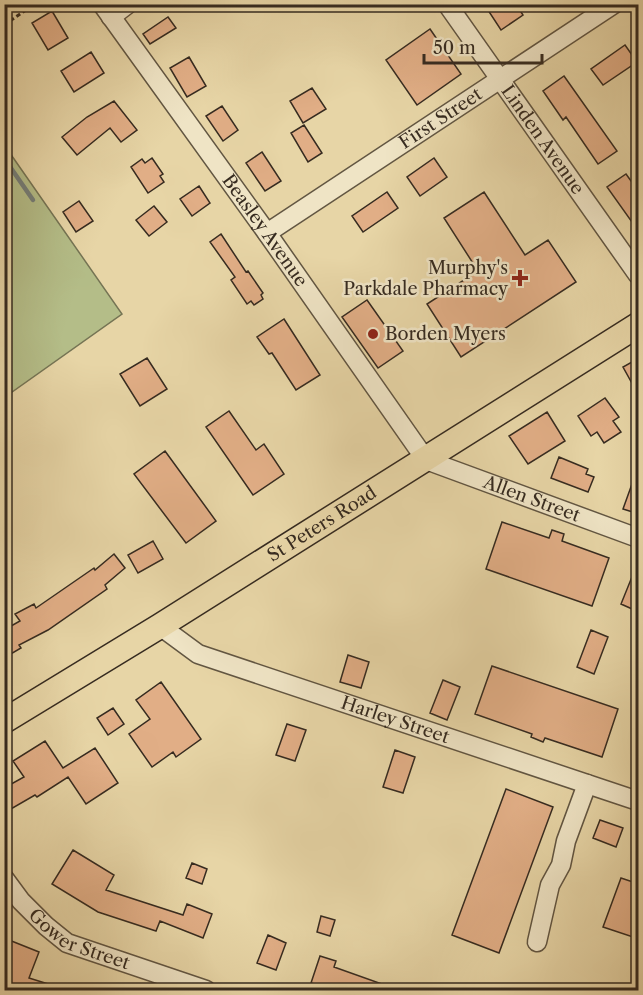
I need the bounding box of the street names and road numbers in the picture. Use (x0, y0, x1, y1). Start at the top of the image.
street label: Linden Avenue (496, 81, 589, 199)
street label: First Street (395, 83, 487, 154)
street label: Beasley Avenue (217, 170, 312, 291)
street label: Allen Street (479, 471, 584, 527)
street label: St Peters Road (263, 481, 381, 567)
street label: Harley Street (338, 692, 453, 748)
street label: Gower Street (24, 904, 133, 975)

